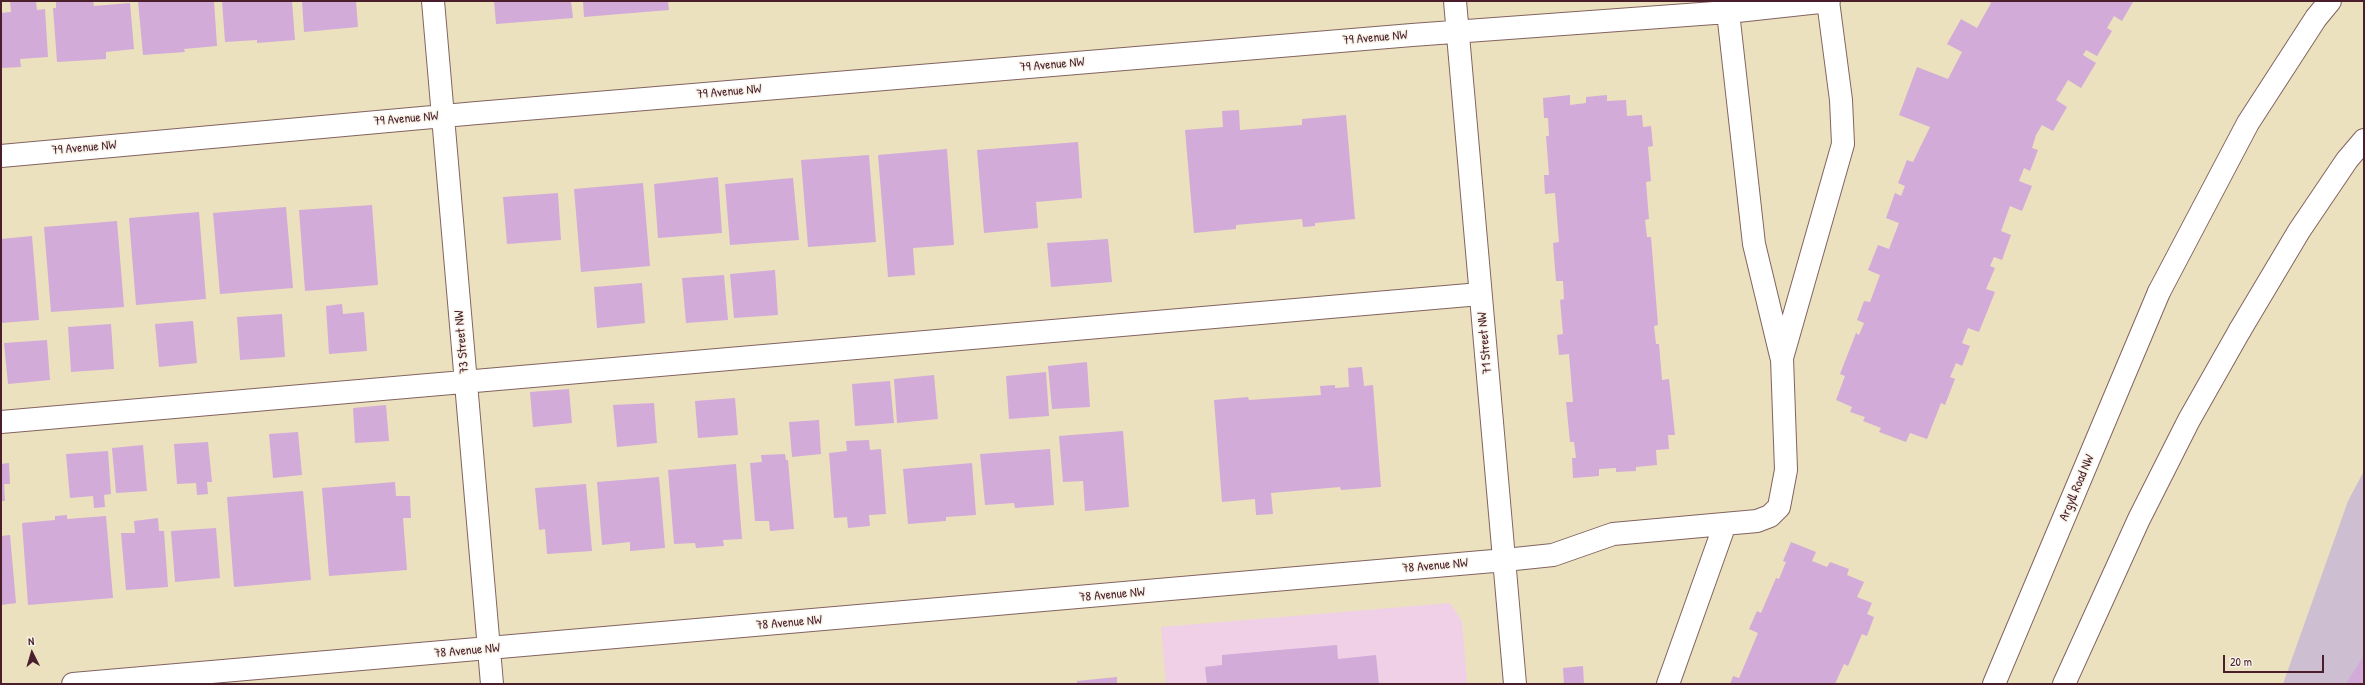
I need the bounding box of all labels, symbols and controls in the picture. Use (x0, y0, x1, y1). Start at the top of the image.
street label: 79 Avenue NW (1342, 27, 1408, 49)
street label: 79 Avenue NW (1019, 54, 1085, 76)
street label: 79 Avenue NW (696, 81, 762, 103)
street label: 79 Avenue NW (373, 108, 439, 130)
street label: 79 Avenue NW (51, 137, 117, 159)
street label: 73 Street NW (451, 310, 473, 374)
street label: 71 Street NW (1475, 311, 1495, 375)
street label: Argyll Road NW (2056, 453, 2098, 523)
street label: 78 Avenue NW (1401, 555, 1469, 577)
street label: 78 Avenue NW (1078, 584, 1146, 606)
street label: 78 Avenue NW (755, 612, 823, 634)
north arrow (12, 633, 52, 673)
text: N (27, 634, 34, 648)
street label: 78 Avenue NW (433, 640, 501, 662)
scale bar (2225, 647, 2326, 673)
text: 20 m (2230, 653, 2252, 670)

